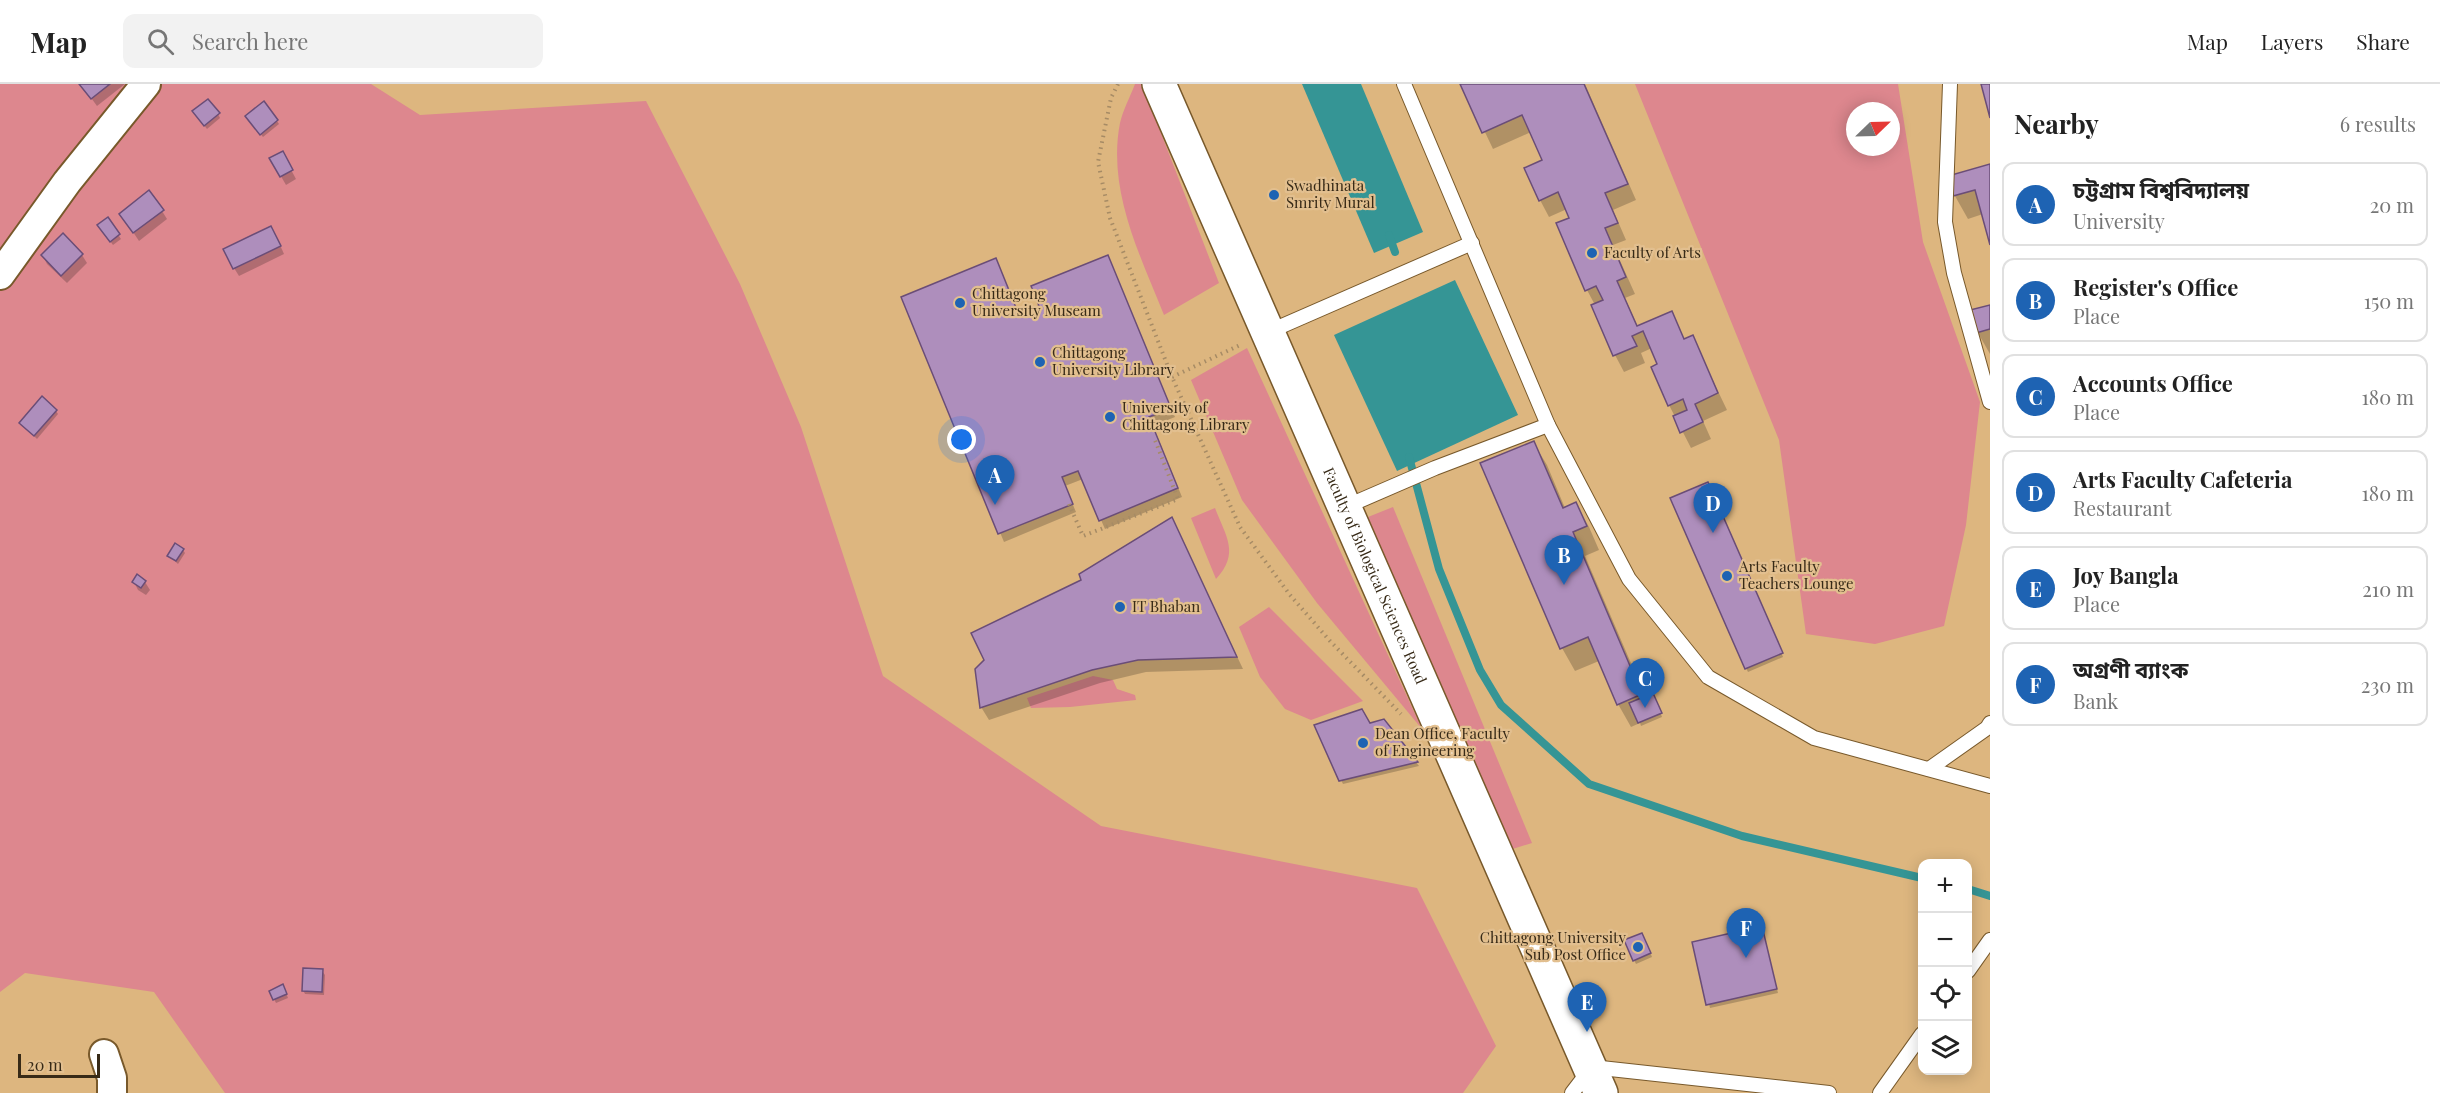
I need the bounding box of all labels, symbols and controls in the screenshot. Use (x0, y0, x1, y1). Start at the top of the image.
search box (123, 14, 543, 68)
text: Map (30, 23, 87, 60)
icon: search (144, 25, 177, 58)
text: Search here (192, 26, 308, 56)
text: Map (2187, 27, 2228, 55)
text: Layers (2261, 27, 2323, 55)
text: Share (2356, 27, 2410, 55)
north arrow (1846, 102, 1900, 156)
text: Nearby (2014, 106, 2099, 141)
text: 6 results (2340, 110, 2416, 137)
text: চট্টগ্রাম বিশ্ববিদ্যালয় (2073, 174, 2249, 204)
place label: Swadhinata Smrity Mural (1286, 175, 1375, 212)
marker: Swadhinata Smrity Mural (1267, 188, 1281, 202)
text: A (2029, 191, 2042, 218)
text: 20 m (2370, 191, 2414, 218)
text: University (2073, 207, 2165, 234)
place label: Faculty of Arts (1604, 242, 1701, 262)
marker: Faculty of Arts (1585, 246, 1599, 260)
text: Register's Office (2073, 272, 2238, 302)
place label: Chittagong University Museam (972, 283, 1102, 320)
text: B (2029, 287, 2042, 314)
text: 150 m (2364, 287, 2414, 314)
marker: Chittagong University Museam (953, 296, 967, 310)
text: Place (2073, 302, 2120, 329)
place label: Chittagong University Library (1052, 342, 1175, 379)
marker: Chittagong University Library (1033, 355, 1047, 369)
text: Accounts Office (2073, 368, 2233, 398)
text: C (2028, 383, 2043, 410)
text: 180 m (2361, 383, 2414, 410)
place label: University of Chittagong Library (1122, 397, 1250, 434)
text: Place (2073, 398, 2120, 425)
marker: University of Chittagong Library (1103, 410, 1117, 424)
your location (947, 425, 976, 454)
pin: A (976, 456, 1014, 505)
street label: Faculty of Biological Sciences Road (1319, 464, 1432, 687)
text: Arts Faculty Cafeteria (2073, 464, 2292, 494)
text: D (2028, 479, 2043, 506)
text: 180 m (2361, 479, 2414, 506)
pin: D (1694, 484, 1732, 533)
text: Restaurant (2073, 494, 2172, 521)
pin: B (1544, 536, 1584, 585)
place label: Arts Faculty Teachers Lounge (1738, 556, 1853, 593)
text: Joy Bangla (2073, 560, 2179, 590)
marker: Arts Faculty Teachers Lounge (1720, 569, 1734, 583)
text: E (2029, 575, 2042, 602)
text: 210 m (2362, 575, 2414, 602)
text: Place (2073, 590, 2120, 617)
place label: IT Bhaban (1132, 596, 1200, 616)
marker: IT Bhaban (1113, 600, 1127, 614)
text: অগ্রণী ব্যাংক (2073, 654, 2188, 684)
pin: C (1626, 658, 1664, 708)
text: F (2030, 671, 2041, 698)
text: 230 m (2361, 671, 2414, 698)
text: Bank (2073, 687, 2118, 714)
place label: Dean Office, Faculty of Engineering (1375, 723, 1511, 760)
marker: Dean Office, Faculty of Engineering (1356, 736, 1370, 750)
map controls (1918, 859, 1972, 1075)
button: + (1918, 859, 1972, 913)
pin: F (1726, 908, 1766, 958)
button: − (1918, 913, 1972, 967)
place label: Chittagong University Sub Post Office (1480, 927, 1626, 964)
marker: Chittagong University Sub Post Office (1631, 940, 1645, 954)
button: locate (1918, 967, 1972, 1021)
pin: E (1568, 982, 1606, 1032)
button: layers (1918, 1021, 1972, 1075)
scale bar (18, 1051, 100, 1078)
text: 20 m (27, 1054, 62, 1075)

